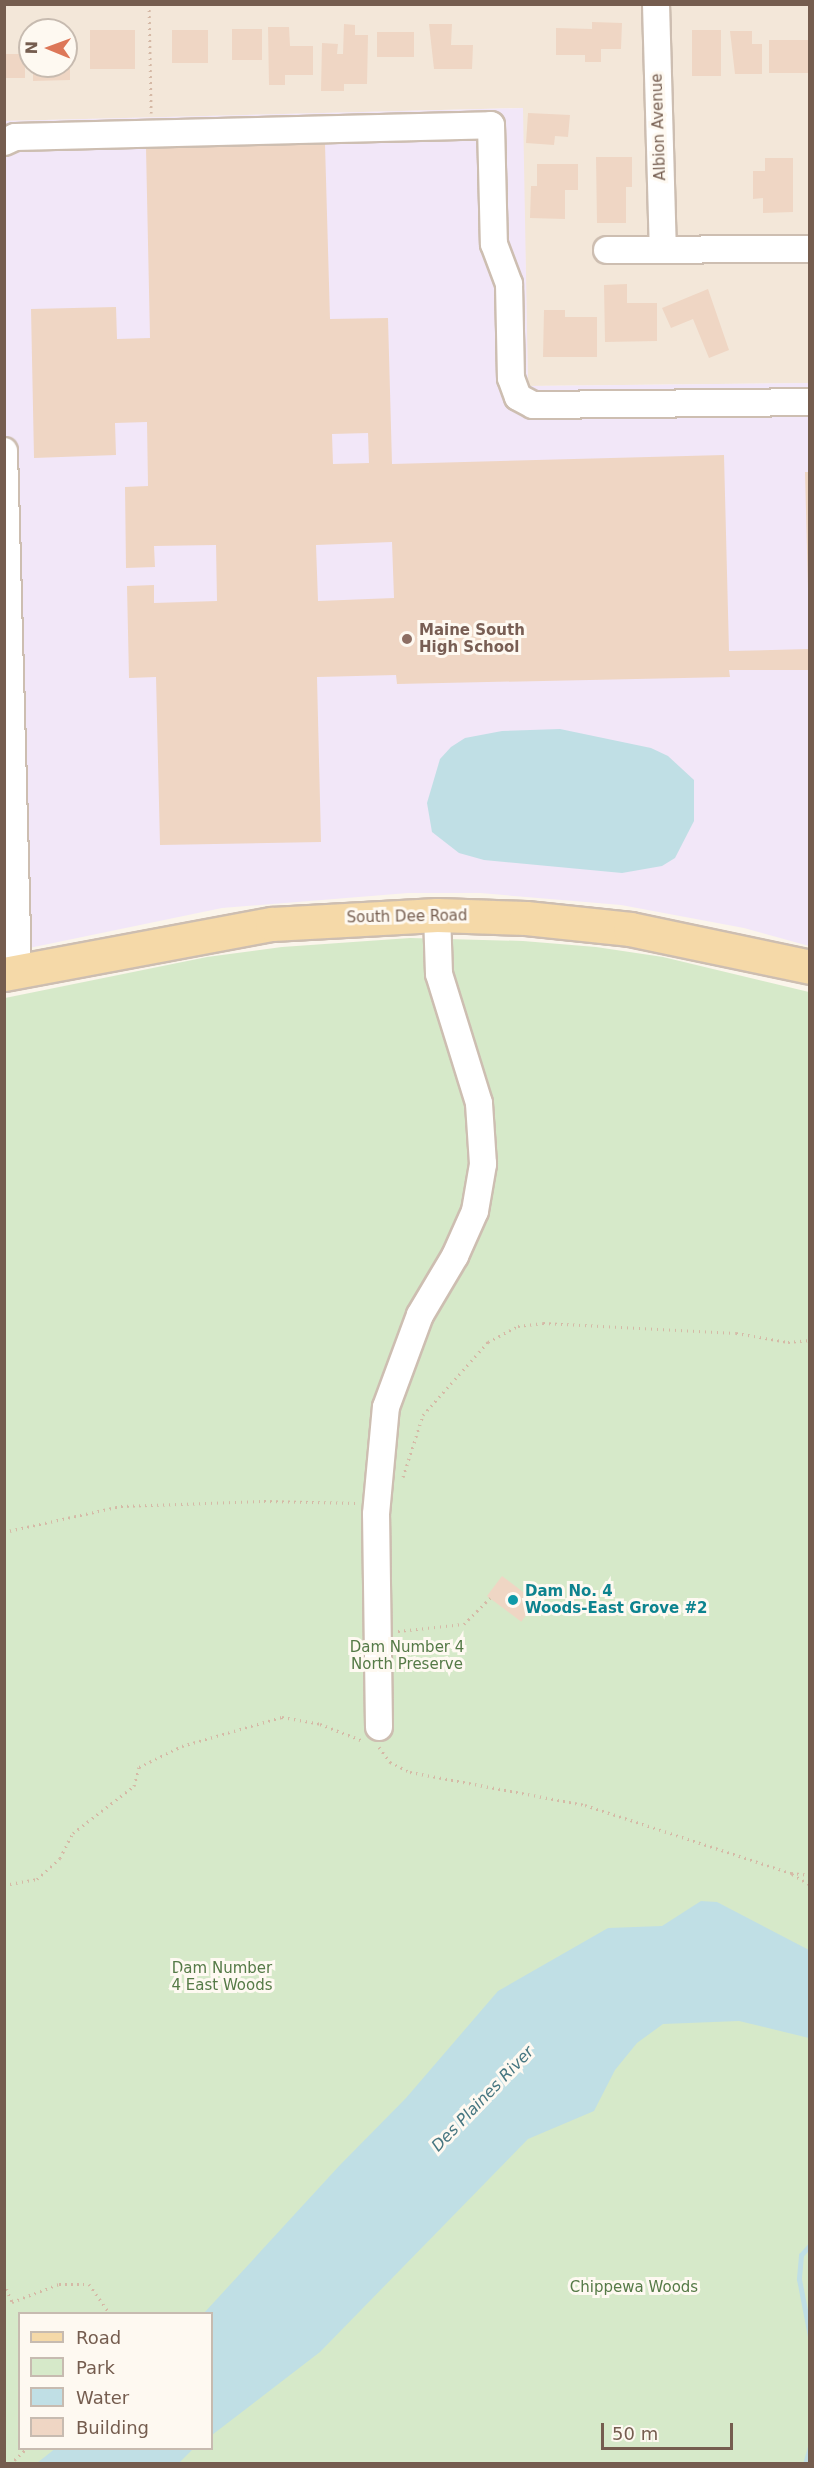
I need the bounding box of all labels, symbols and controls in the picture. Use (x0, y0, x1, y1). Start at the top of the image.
north arrow (18, 18, 78, 78)
text: N (22, 41, 41, 55)
street label: Albion Avenue (648, 73, 670, 181)
place label: Maine South High School (419, 621, 525, 656)
marker: Maine South High School (400, 632, 414, 646)
street label: South Dee Road (346, 907, 468, 927)
place label: Dam No. 4 Woods-East Grove #2 (525, 1582, 707, 1617)
marker: Dam No. 4 Woods-East Grove #2 (506, 1593, 520, 1607)
park label: Dam Number 4 North Preserve (350, 1638, 464, 1673)
park label: Dam Number 4 East Woods (171, 1959, 273, 1994)
water label: Des Plaines River (428, 2042, 538, 2156)
park label: Chippewa Woods (570, 2279, 698, 2297)
legend (18, 2312, 213, 2450)
text: Road (76, 2327, 121, 2348)
text: Park (76, 2357, 115, 2378)
text: Water (76, 2387, 129, 2408)
scale bar (604, 2411, 736, 2449)
text: Building (76, 2417, 149, 2438)
text: 50 m (612, 2423, 658, 2444)

